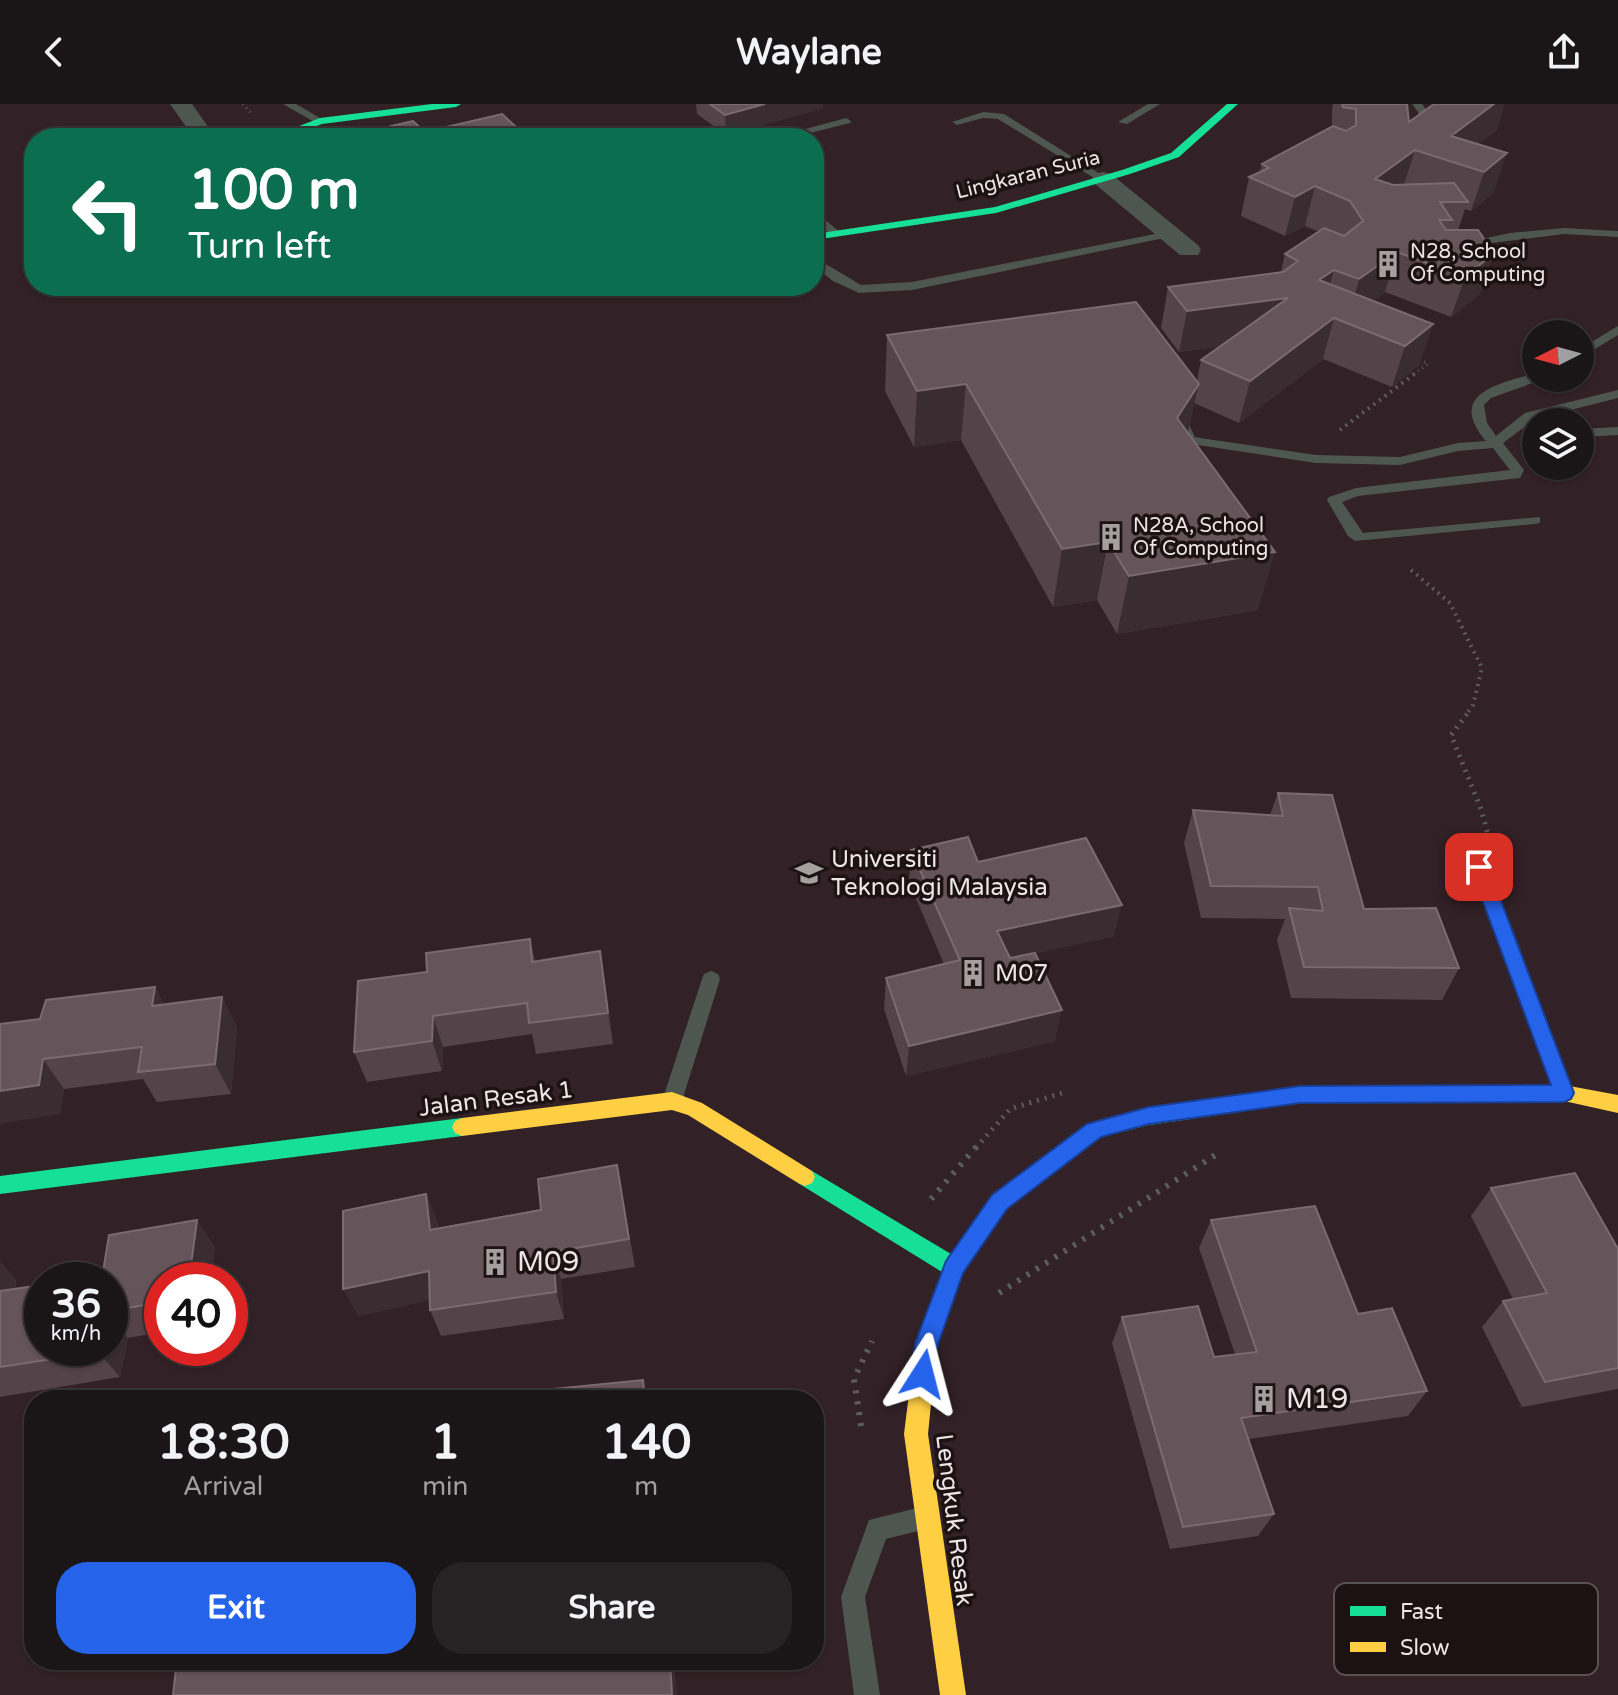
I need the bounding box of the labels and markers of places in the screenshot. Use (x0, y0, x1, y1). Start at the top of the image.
place label: N28, School Of Computing (1410, 240, 1545, 287)
building icon: N28, School Of Computing (1373, 249, 1403, 279)
place label: N28A, School Of Computing (1133, 514, 1268, 561)
building icon: N28A, School Of Computing (1096, 522, 1126, 552)
pin (1445, 833, 1513, 901)
place label: Universiti Teknologi Malaysia (831, 845, 1048, 902)
school or university icon: Universiti Teknologi Malaysia (794, 858, 824, 888)
building icon: M07 (958, 958, 988, 988)
place label: M07 (995, 959, 1048, 988)
place label: M09 (517, 1245, 579, 1279)
building icon: M09 (480, 1247, 510, 1277)
place label: M19 (1286, 1382, 1348, 1416)
building icon: M19 (1249, 1384, 1279, 1414)

